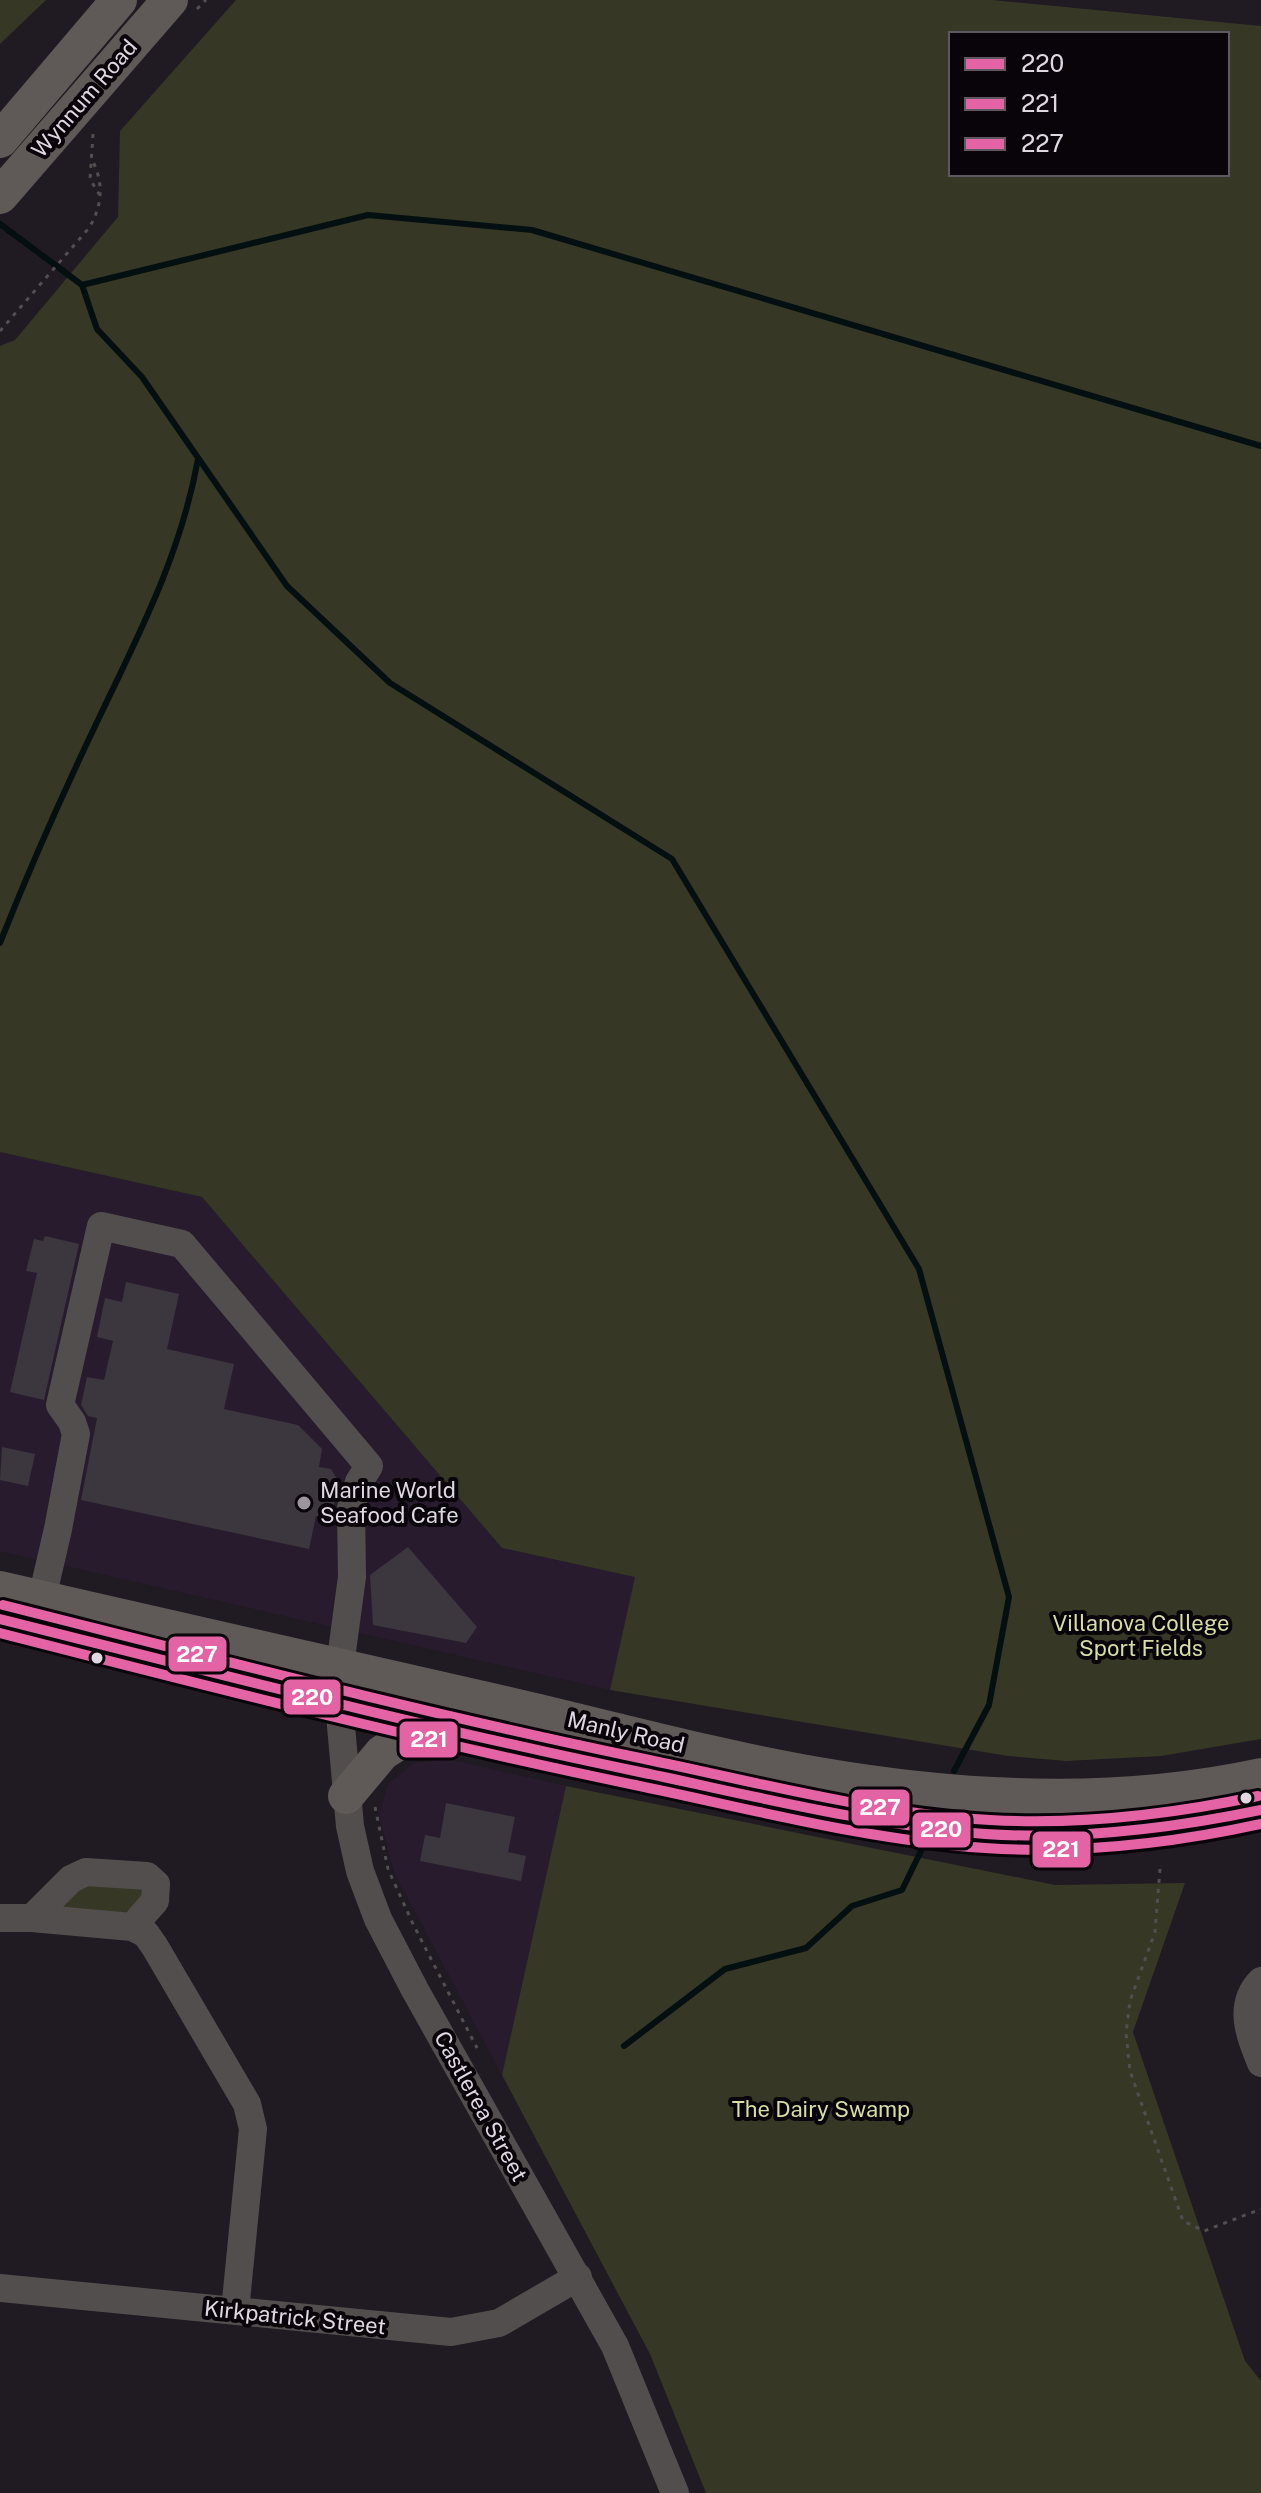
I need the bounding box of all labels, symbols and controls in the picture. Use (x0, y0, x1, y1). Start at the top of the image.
legend (949, 32, 1229, 176)
street label: Wynnum Road (26, 34, 142, 162)
text: 220 (1021, 49, 1064, 77)
text: 221 (1021, 89, 1059, 117)
text: 227 (1021, 129, 1064, 157)
place label: Marine World Seafood Cafe (320, 1477, 459, 1528)
marker: Marine World Seafood Cafe (295, 1494, 313, 1512)
park label: Villanova College Sport Fields (1053, 1610, 1229, 1661)
line badge: 227 (167, 1635, 228, 1673)
text: 227 (176, 1641, 218, 1667)
unlabelled marker (89, 1650, 105, 1666)
line badge: 220 (282, 1678, 342, 1716)
text: 220 (291, 1684, 333, 1710)
street label: Manly Road (565, 1706, 687, 1758)
line badge: 221 (398, 1720, 459, 1759)
text: 221 (410, 1726, 448, 1752)
line badge: 227 (850, 1788, 911, 1827)
unlabelled marker (1238, 1790, 1254, 1806)
text: 227 (859, 1794, 901, 1820)
line badge: 220 (911, 1811, 972, 1849)
text: 220 (920, 1816, 962, 1842)
line badge: 221 (1031, 1830, 1092, 1869)
text: 221 (1042, 1836, 1080, 1862)
street label: Castlerea Street (429, 2026, 533, 2186)
park label: The Dairy Swamp (732, 2096, 910, 2122)
street label: Kirkpatrick Street (203, 2295, 387, 2339)

